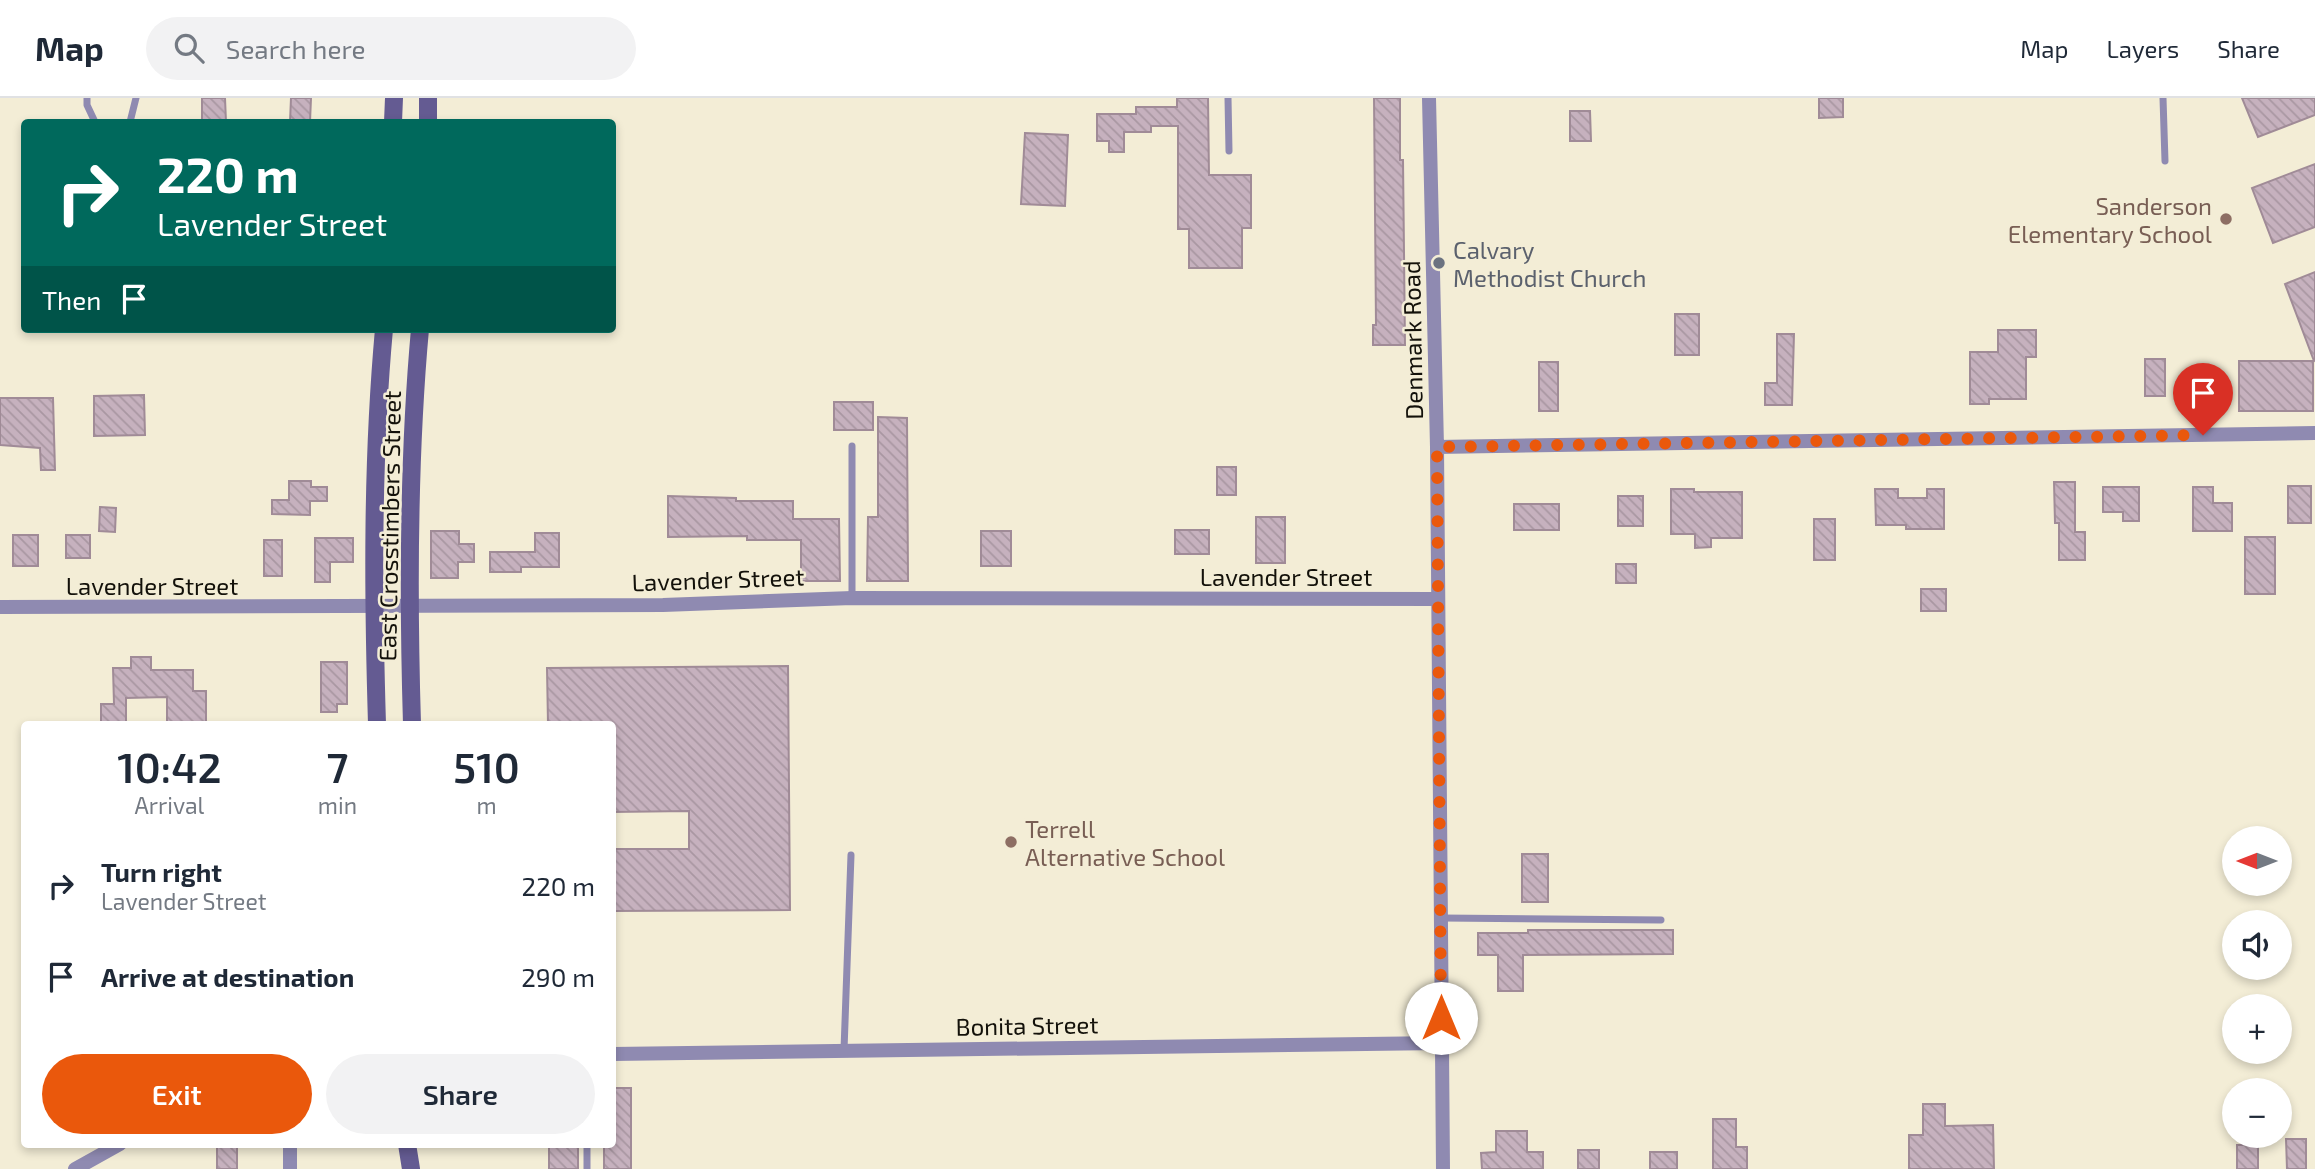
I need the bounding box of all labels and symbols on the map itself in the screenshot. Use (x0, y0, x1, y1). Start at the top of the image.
place label: Sanderson Elementary School (2008, 191, 2212, 248)
marker: Sanderson Elementary School (2218, 211, 2234, 227)
place label: Calvary Methodist Church (1453, 235, 1646, 292)
marker: Calvary Methodist Church (1431, 255, 1447, 271)
street label: Denmark Road (1396, 260, 1428, 420)
pin (2173, 363, 2233, 435)
street label: East Crosstimbers Street (372, 390, 406, 662)
street label: Lavender Street (631, 561, 805, 597)
street label: Lavender Street (1200, 562, 1372, 591)
street label: Lavender Street (66, 571, 238, 600)
place label: Terrell Alternative School (1025, 814, 1225, 871)
north arrow (2222, 826, 2292, 896)
marker: Terrell Alternative School (1003, 834, 1019, 850)
position arrow (1404, 981, 1478, 1055)
street label: Bonita Street (955, 1009, 1099, 1041)

